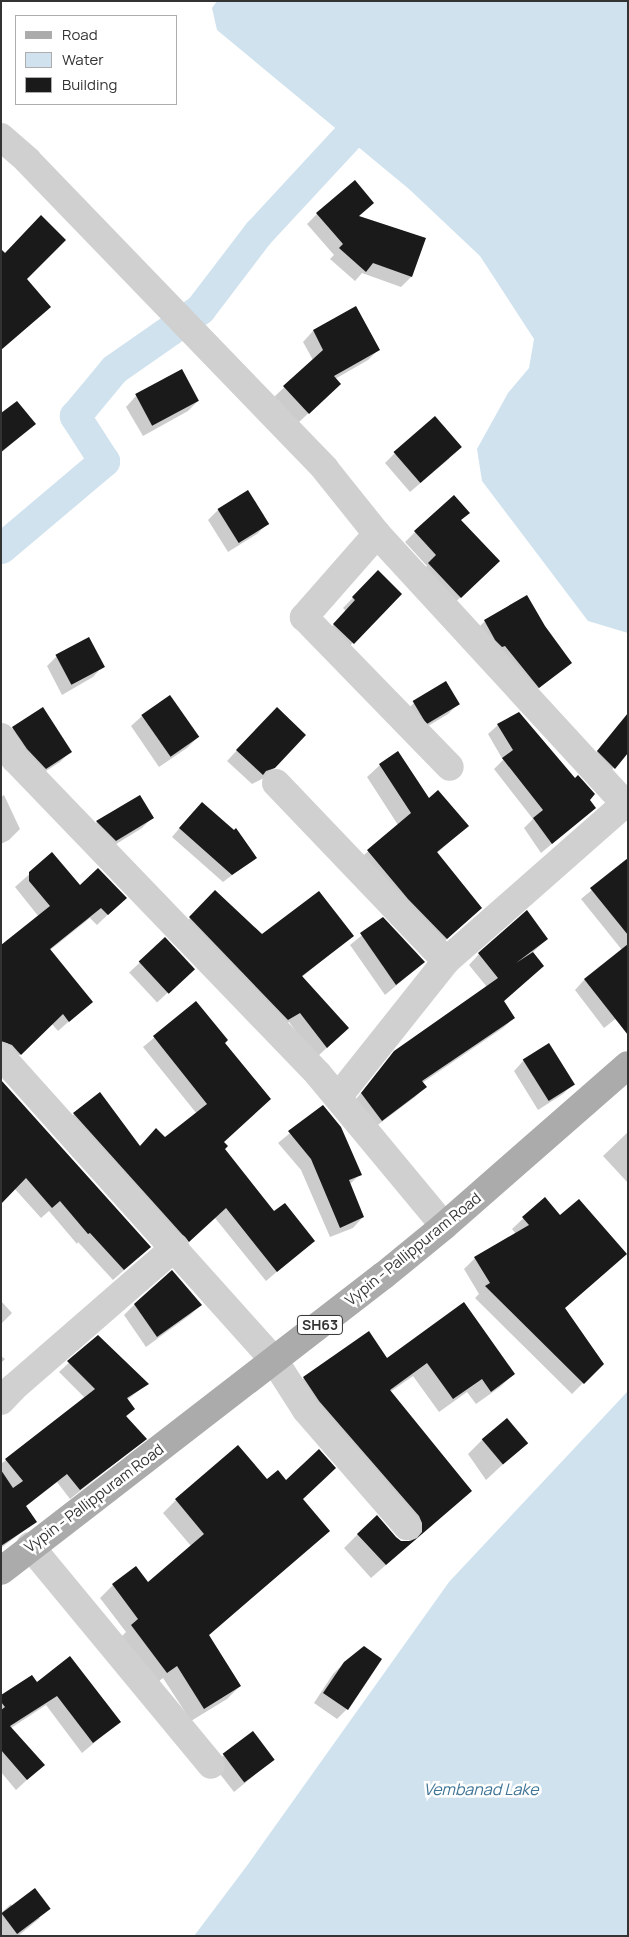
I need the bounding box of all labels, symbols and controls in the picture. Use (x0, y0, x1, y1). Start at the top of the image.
legend (15, 15, 178, 105)
text: Road (62, 24, 98, 45)
text: Water (62, 49, 104, 70)
text: Building (62, 74, 117, 95)
street label: Vypin - Pallippuram Road (341, 1189, 485, 1309)
road number: SH63 (296, 1314, 344, 1336)
street label: Vypin - Pallippuram Road (21, 1440, 167, 1556)
water label: Vembanad Lake (424, 1779, 538, 1799)

